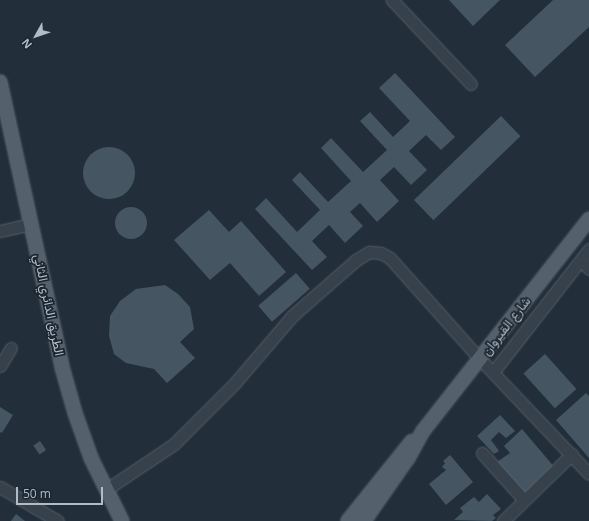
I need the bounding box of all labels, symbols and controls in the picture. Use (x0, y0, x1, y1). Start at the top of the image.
north arrow (16, 16, 56, 56)
text: N (18, 36, 35, 52)
street label: الطريق الدائري الثاني (31, 253, 67, 357)
street label: شارع القيروان (478, 293, 534, 359)
scale bar (18, 479, 105, 505)
text: 50 m (23, 485, 51, 502)

